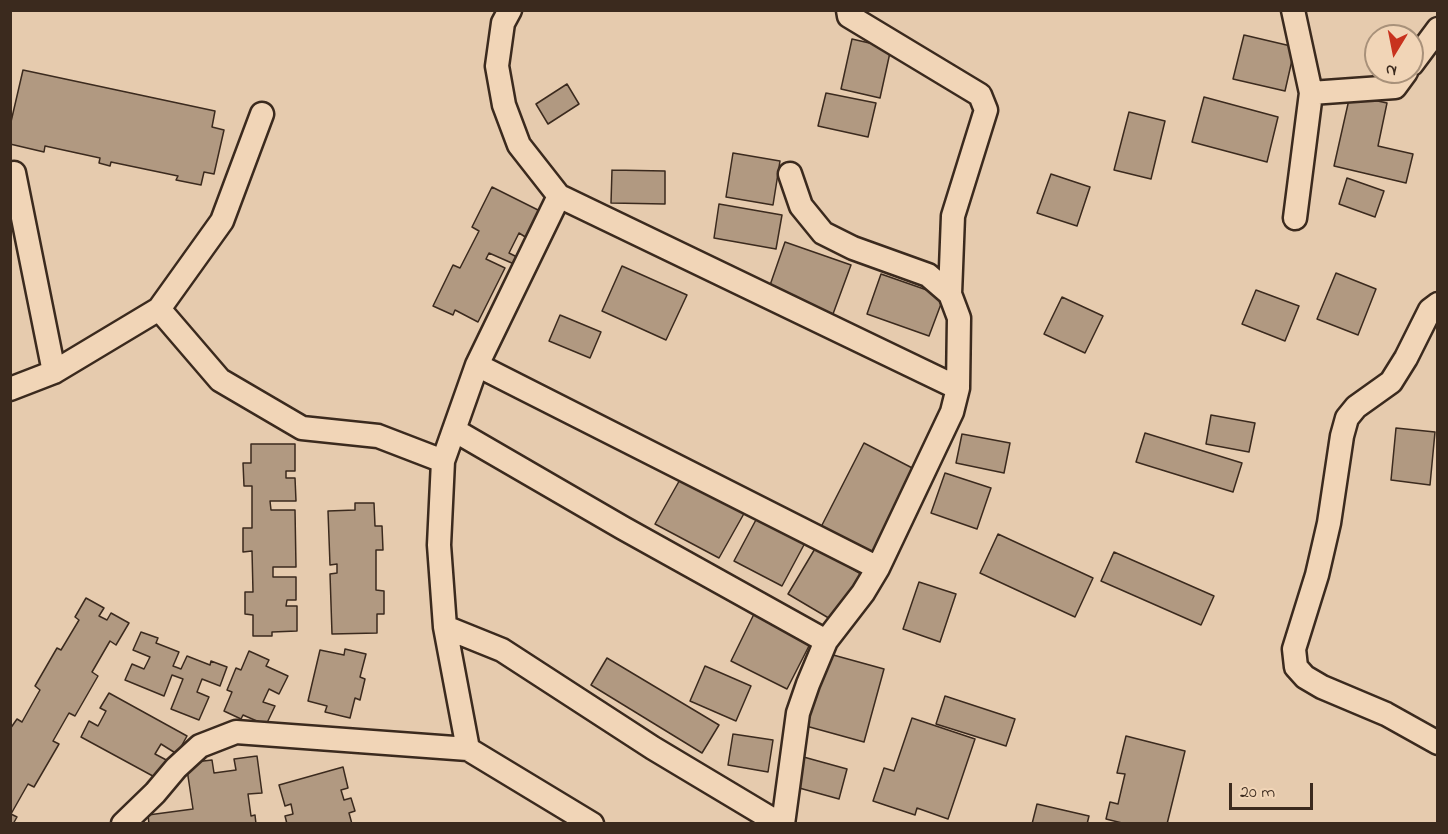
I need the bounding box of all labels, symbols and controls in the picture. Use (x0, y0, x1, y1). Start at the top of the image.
north arrow (1364, 24, 1424, 84)
text: N (1384, 57, 1399, 83)
scale bar (1232, 771, 1316, 809)
text: 20 m (1240, 780, 1275, 806)

